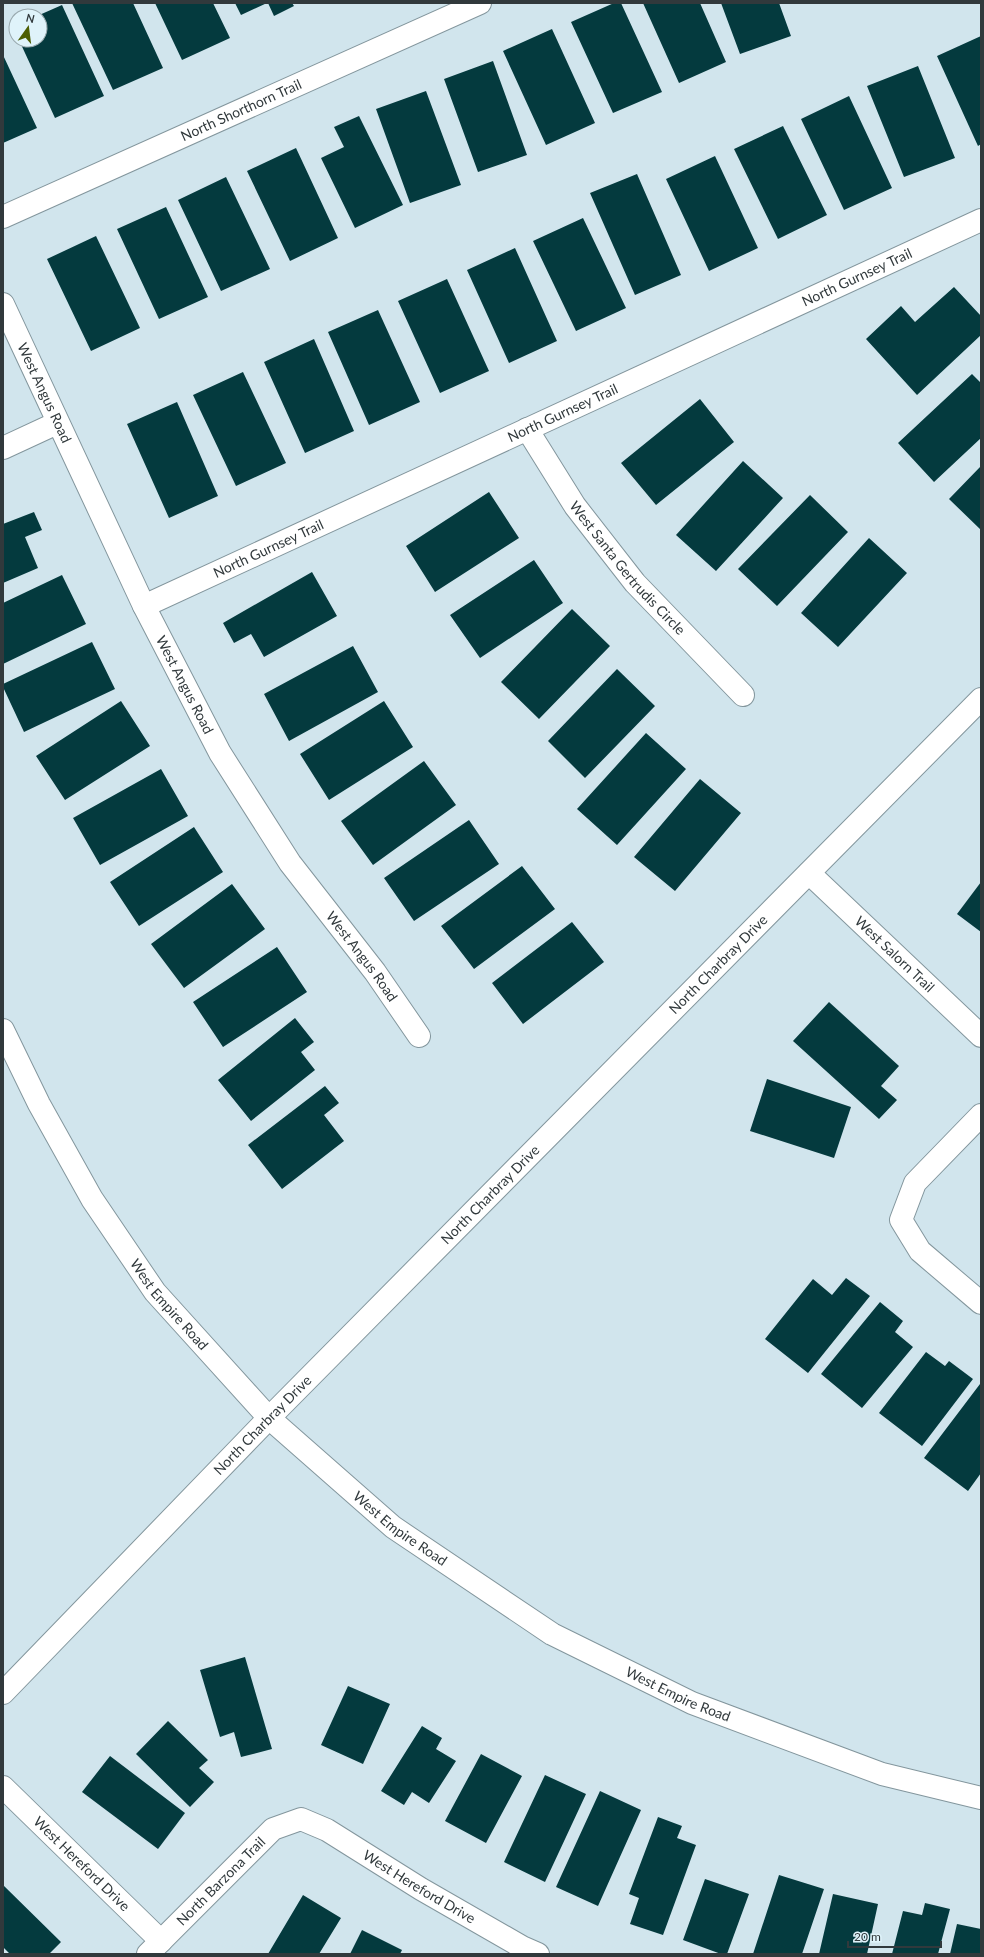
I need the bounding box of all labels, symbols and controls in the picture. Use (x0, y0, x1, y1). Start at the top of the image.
north arrow (8, 8, 48, 48)
text: N (25, 10, 36, 25)
street label: North Shorthorn Trail (178, 75, 304, 144)
street label: North Gurnsey Trail (799, 244, 914, 310)
street label: West Angus Road (14, 340, 76, 445)
street label: North Gurnsey Trail (505, 380, 620, 445)
street label: West Santa Gertrudis Circle (566, 498, 689, 638)
street label: North Gurnsey Trail (210, 515, 326, 581)
street label: West Angus Road (153, 632, 218, 737)
street label: West Angus Road (323, 908, 402, 1004)
street label: North Charbray Drive (665, 911, 771, 1017)
street label: West Salorn Trail (852, 912, 938, 995)
street label: North Charbray Drive (437, 1141, 543, 1247)
street label: West Empire Road (127, 1255, 212, 1353)
street label: North Charbray Drive (210, 1371, 315, 1478)
street label: West Empire Road (350, 1487, 451, 1569)
street label: West Empire Road (623, 1663, 733, 1725)
street label: West Hereford Drive (30, 1813, 134, 1914)
street label: North Barzona Trail (173, 1833, 268, 1929)
street label: West Hereford Drive (360, 1846, 479, 1926)
scale bar (848, 1923, 941, 1949)
text: 20 m (854, 1929, 881, 1944)

